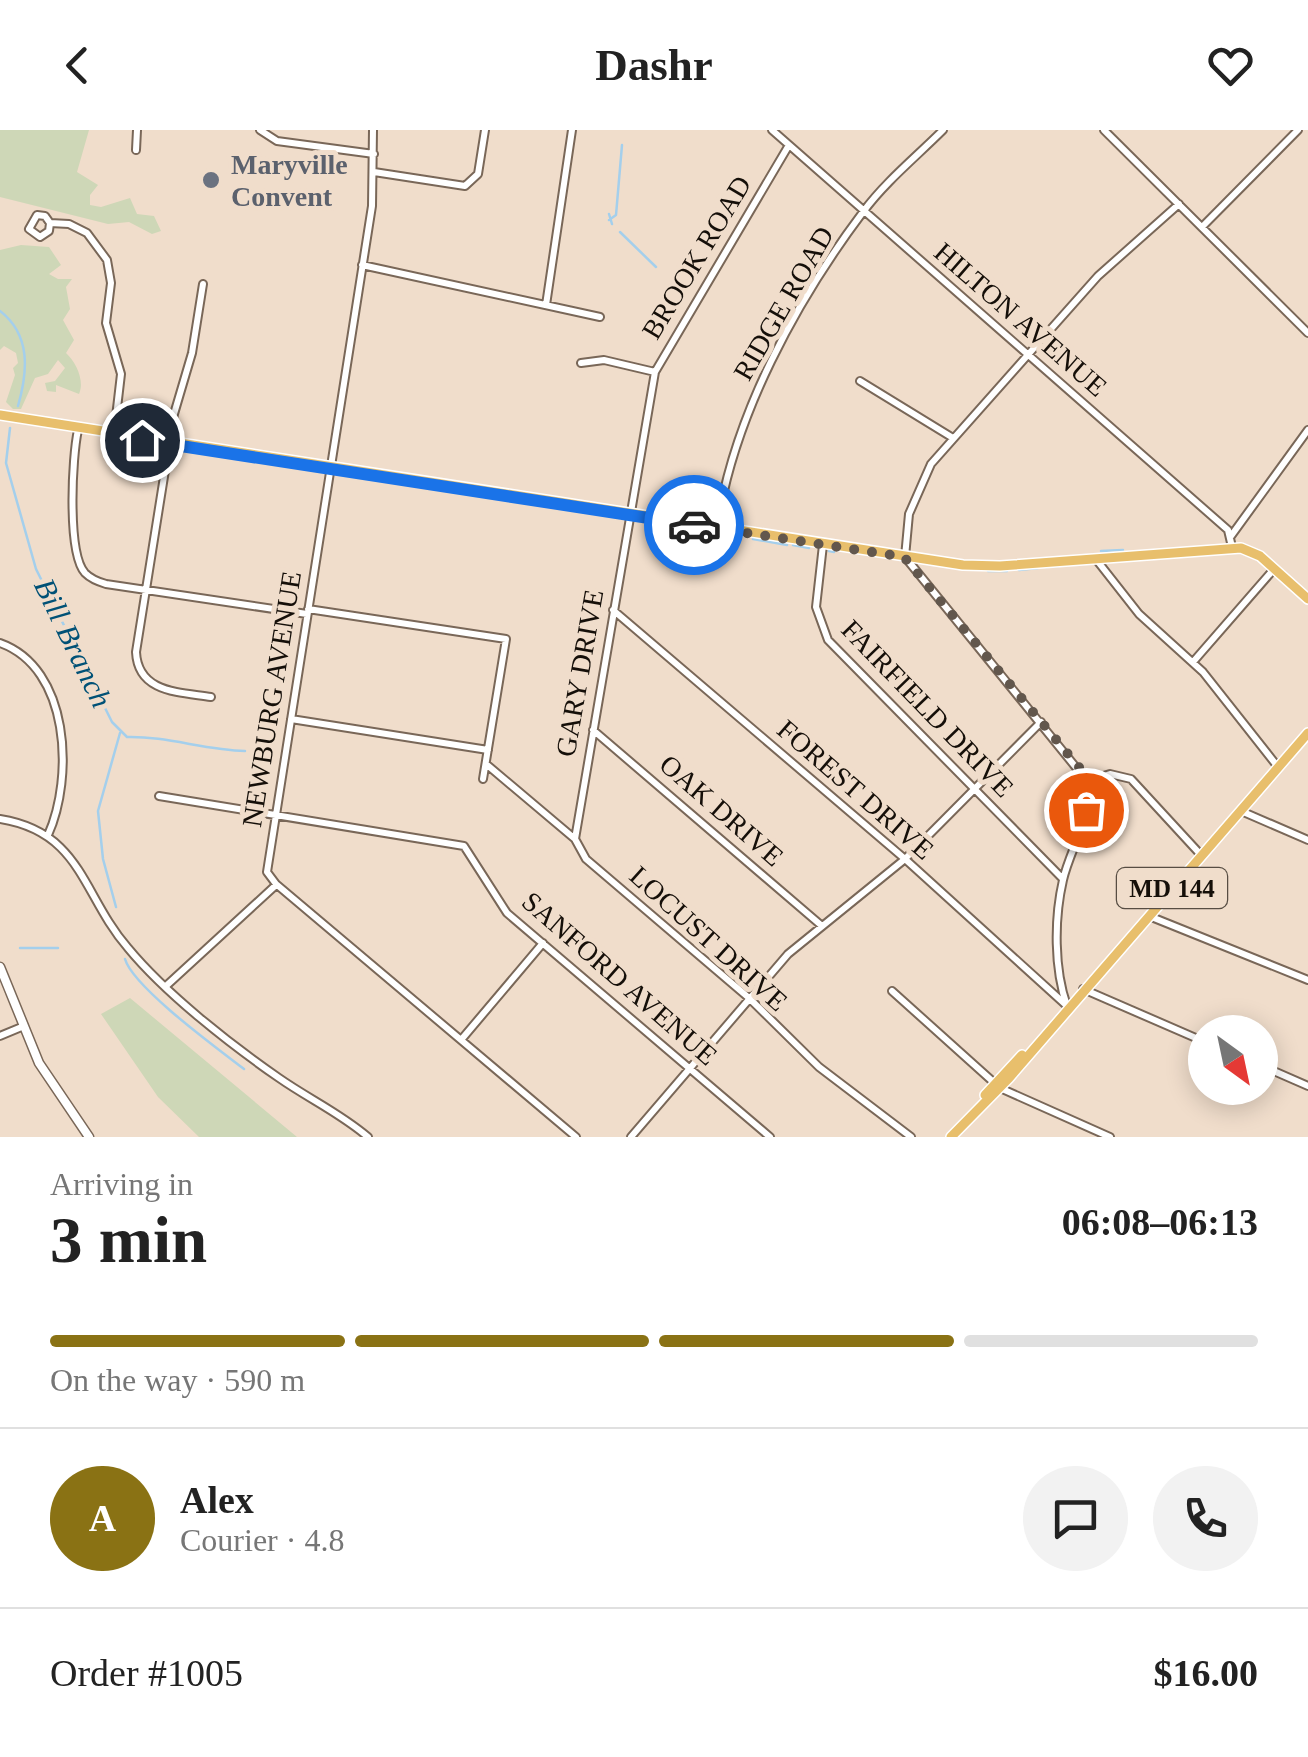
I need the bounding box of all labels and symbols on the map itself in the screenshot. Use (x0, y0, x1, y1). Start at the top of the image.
place label: Maryville Convent (231, 149, 348, 212)
marker: Maryville Convent (200, 169, 222, 191)
street label: BROOK ROAD (636, 170, 757, 344)
street label: RIDGE ROAD (727, 221, 840, 385)
street label: HILTON AVENUE (928, 236, 1113, 403)
pin (100, 398, 185, 483)
courier (644, 475, 744, 575)
street label: NEWBURG AVENUE (236, 569, 307, 829)
water label: Bill Branch (28, 573, 119, 713)
street label: GARY DRIVE (550, 587, 609, 759)
street label: FAIRFIELD DRIVE (835, 614, 1020, 803)
street label: FOREST DRIVE (771, 713, 940, 865)
street label: OAK DRIVE (654, 748, 790, 872)
pin (1044, 768, 1129, 853)
street label: LOCUST DRIVE (624, 860, 794, 1017)
road number: MD 144 (1117, 868, 1227, 908)
street label: SANFORD AVENUE (516, 885, 723, 1071)
north arrow (1188, 1015, 1278, 1105)

